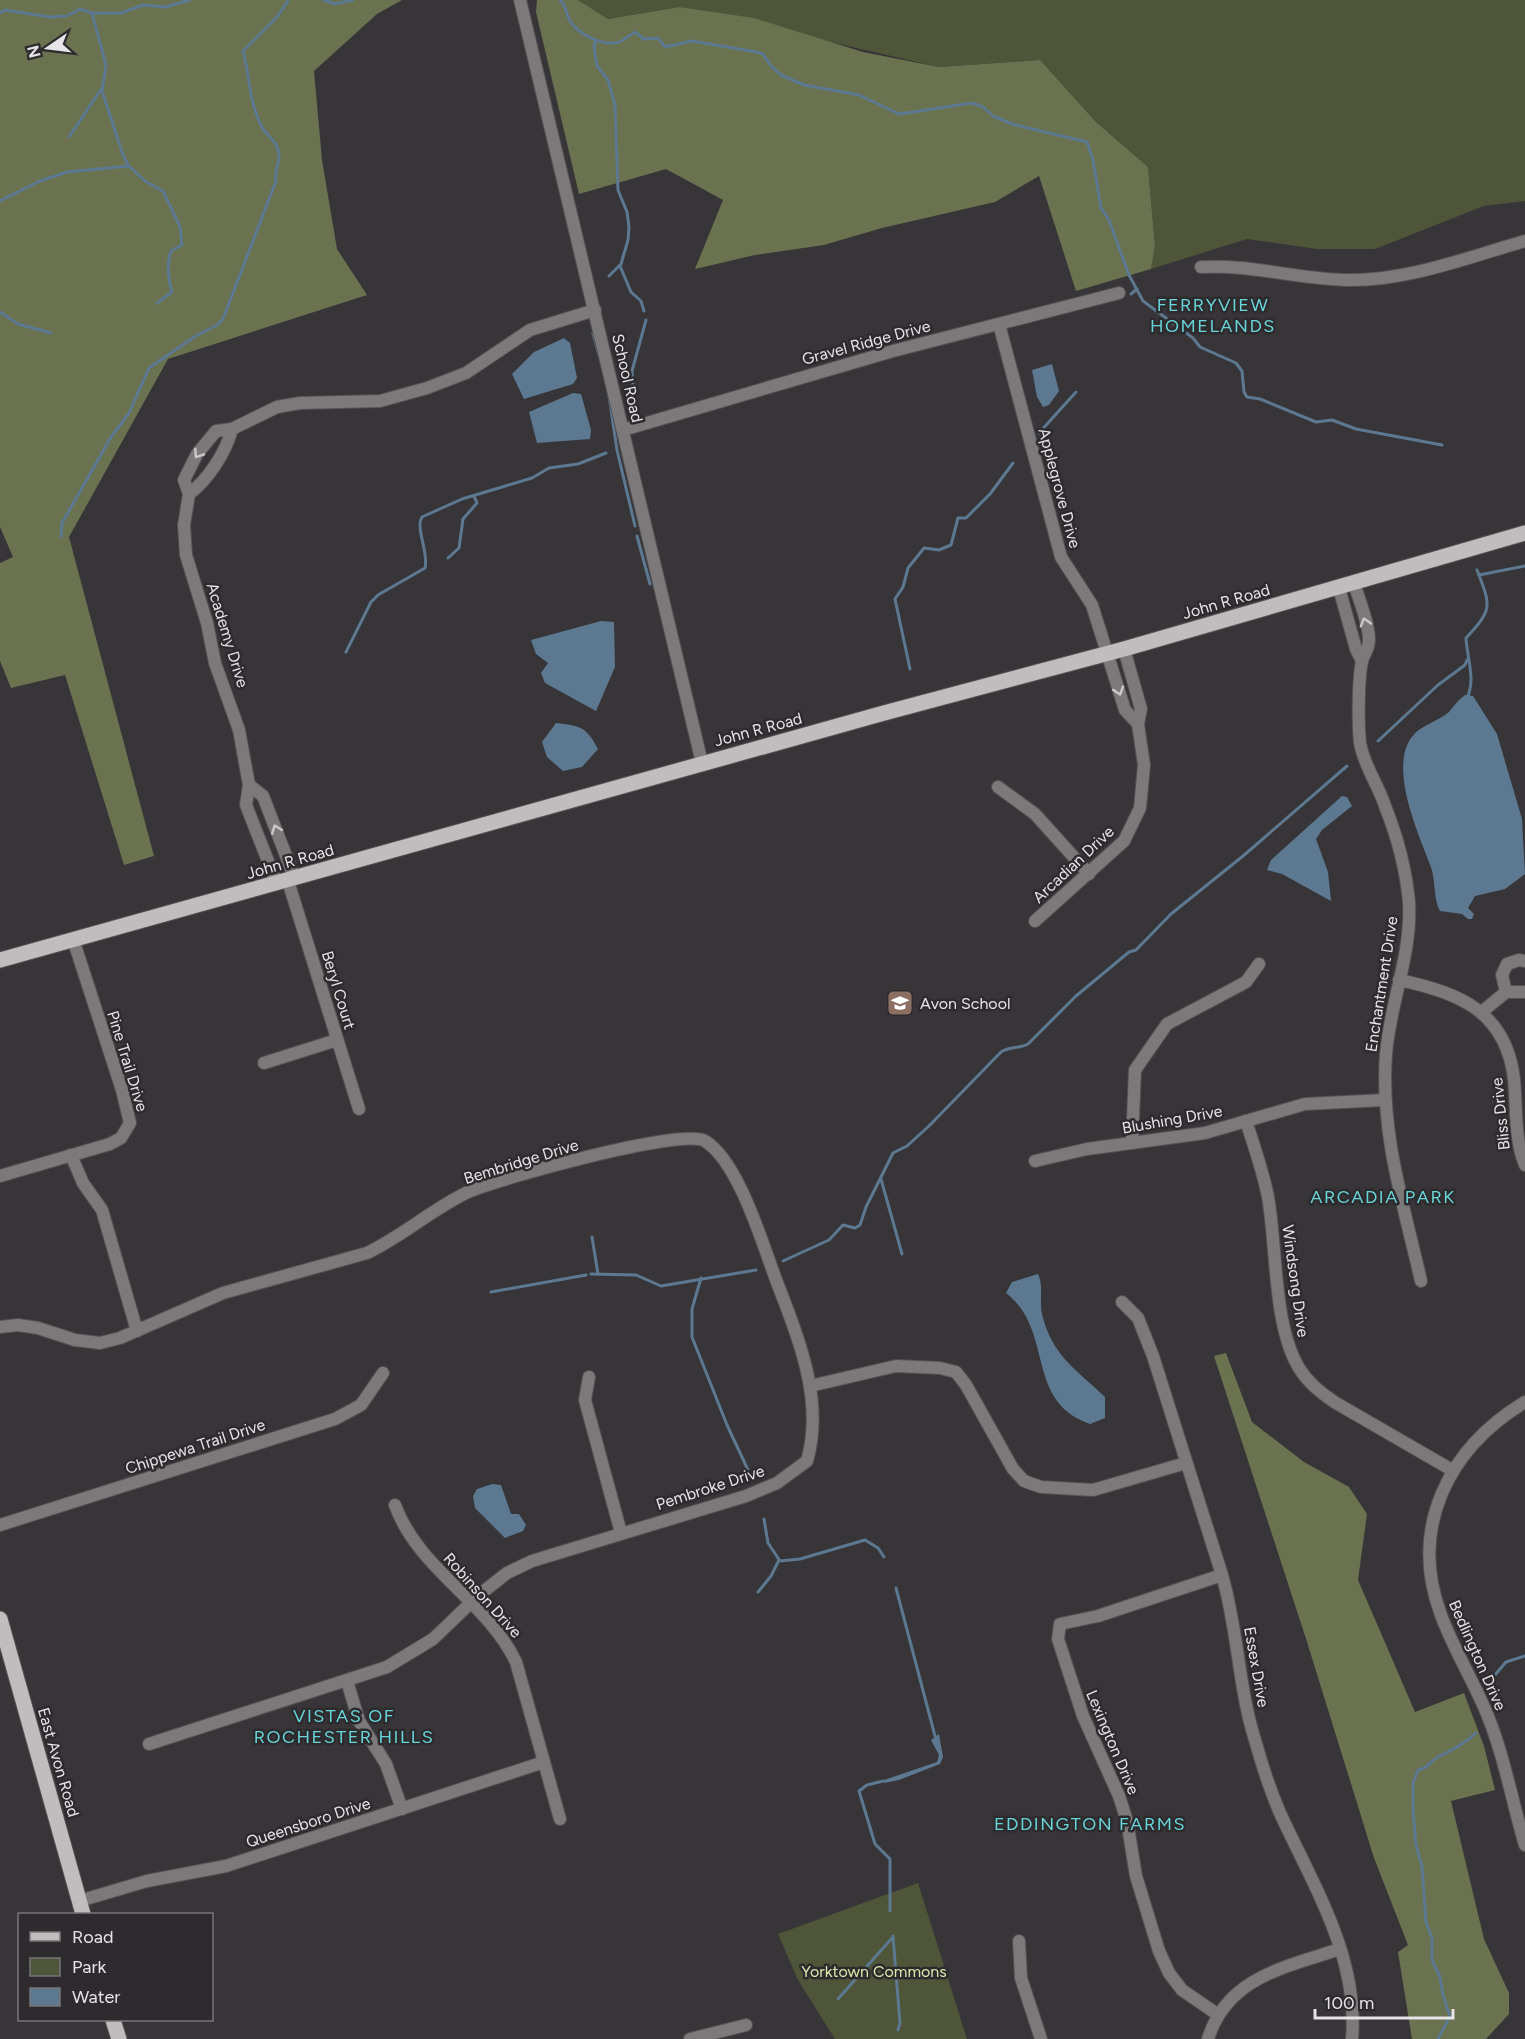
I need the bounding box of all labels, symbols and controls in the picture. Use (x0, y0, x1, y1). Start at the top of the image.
north arrow (18, 18, 78, 78)
text: N (23, 43, 45, 60)
district label: FERRYVIEW HOMELANDS (1150, 294, 1276, 337)
street label: Gravel Ridge Drive (800, 316, 933, 369)
street label: School Road (608, 332, 647, 424)
street label: Applegrove Drive (1034, 426, 1085, 551)
one-way arrow (195, 448, 206, 459)
street label: Academy Drive (203, 580, 253, 690)
street label: John R Road (1180, 580, 1272, 623)
one-way arrow (1360, 618, 1372, 628)
one-way arrow (1112, 685, 1124, 696)
street label: John R Road (712, 709, 804, 750)
street label: Arcadian Drive (1029, 822, 1118, 907)
one-way arrow (270, 824, 283, 835)
street label: John R Road (244, 840, 336, 883)
street label: Enchantment Drive (1361, 914, 1402, 1053)
street label: Beryl Court (318, 949, 359, 1032)
school or university icon: Avon School (885, 988, 915, 1018)
place label: Avon School (920, 994, 1010, 1013)
street label: Pine Trail Drive (103, 1008, 152, 1114)
street label: Bliss Drive (1487, 1076, 1514, 1151)
street label: Blushing Drive (1120, 1101, 1224, 1138)
street label: Bembridge Drive (461, 1135, 581, 1188)
district label: ARCADIA PARK (1310, 1186, 1456, 1208)
street label: Windsong Drive (1278, 1224, 1313, 1339)
street label: Chippewa Trail Drive (123, 1415, 268, 1478)
street label: Pembroke Drive (654, 1461, 767, 1514)
street label: Robinson Drive (439, 1549, 526, 1642)
street label: Bedlington Drive (1445, 1597, 1510, 1713)
street label: Essex Drive (1240, 1625, 1273, 1709)
street label: Lexington Drive (1082, 1687, 1143, 1798)
street label: East Avon Road (34, 1705, 83, 1819)
district label: VISTAS OF ROCHESTER HILLS (254, 1705, 434, 1748)
street label: Queensboro Drive (244, 1793, 373, 1852)
district label: EDDINGTON FARMS (994, 1813, 1186, 1835)
legend (18, 1913, 213, 2021)
text: Road (72, 1926, 113, 1948)
text: Park (72, 1956, 107, 1978)
park label: Yorktown Commons (801, 1962, 947, 1981)
scale bar (1315, 1982, 1453, 2020)
text: Water (72, 1986, 120, 2008)
text: 100 m (1324, 1992, 1374, 2014)

